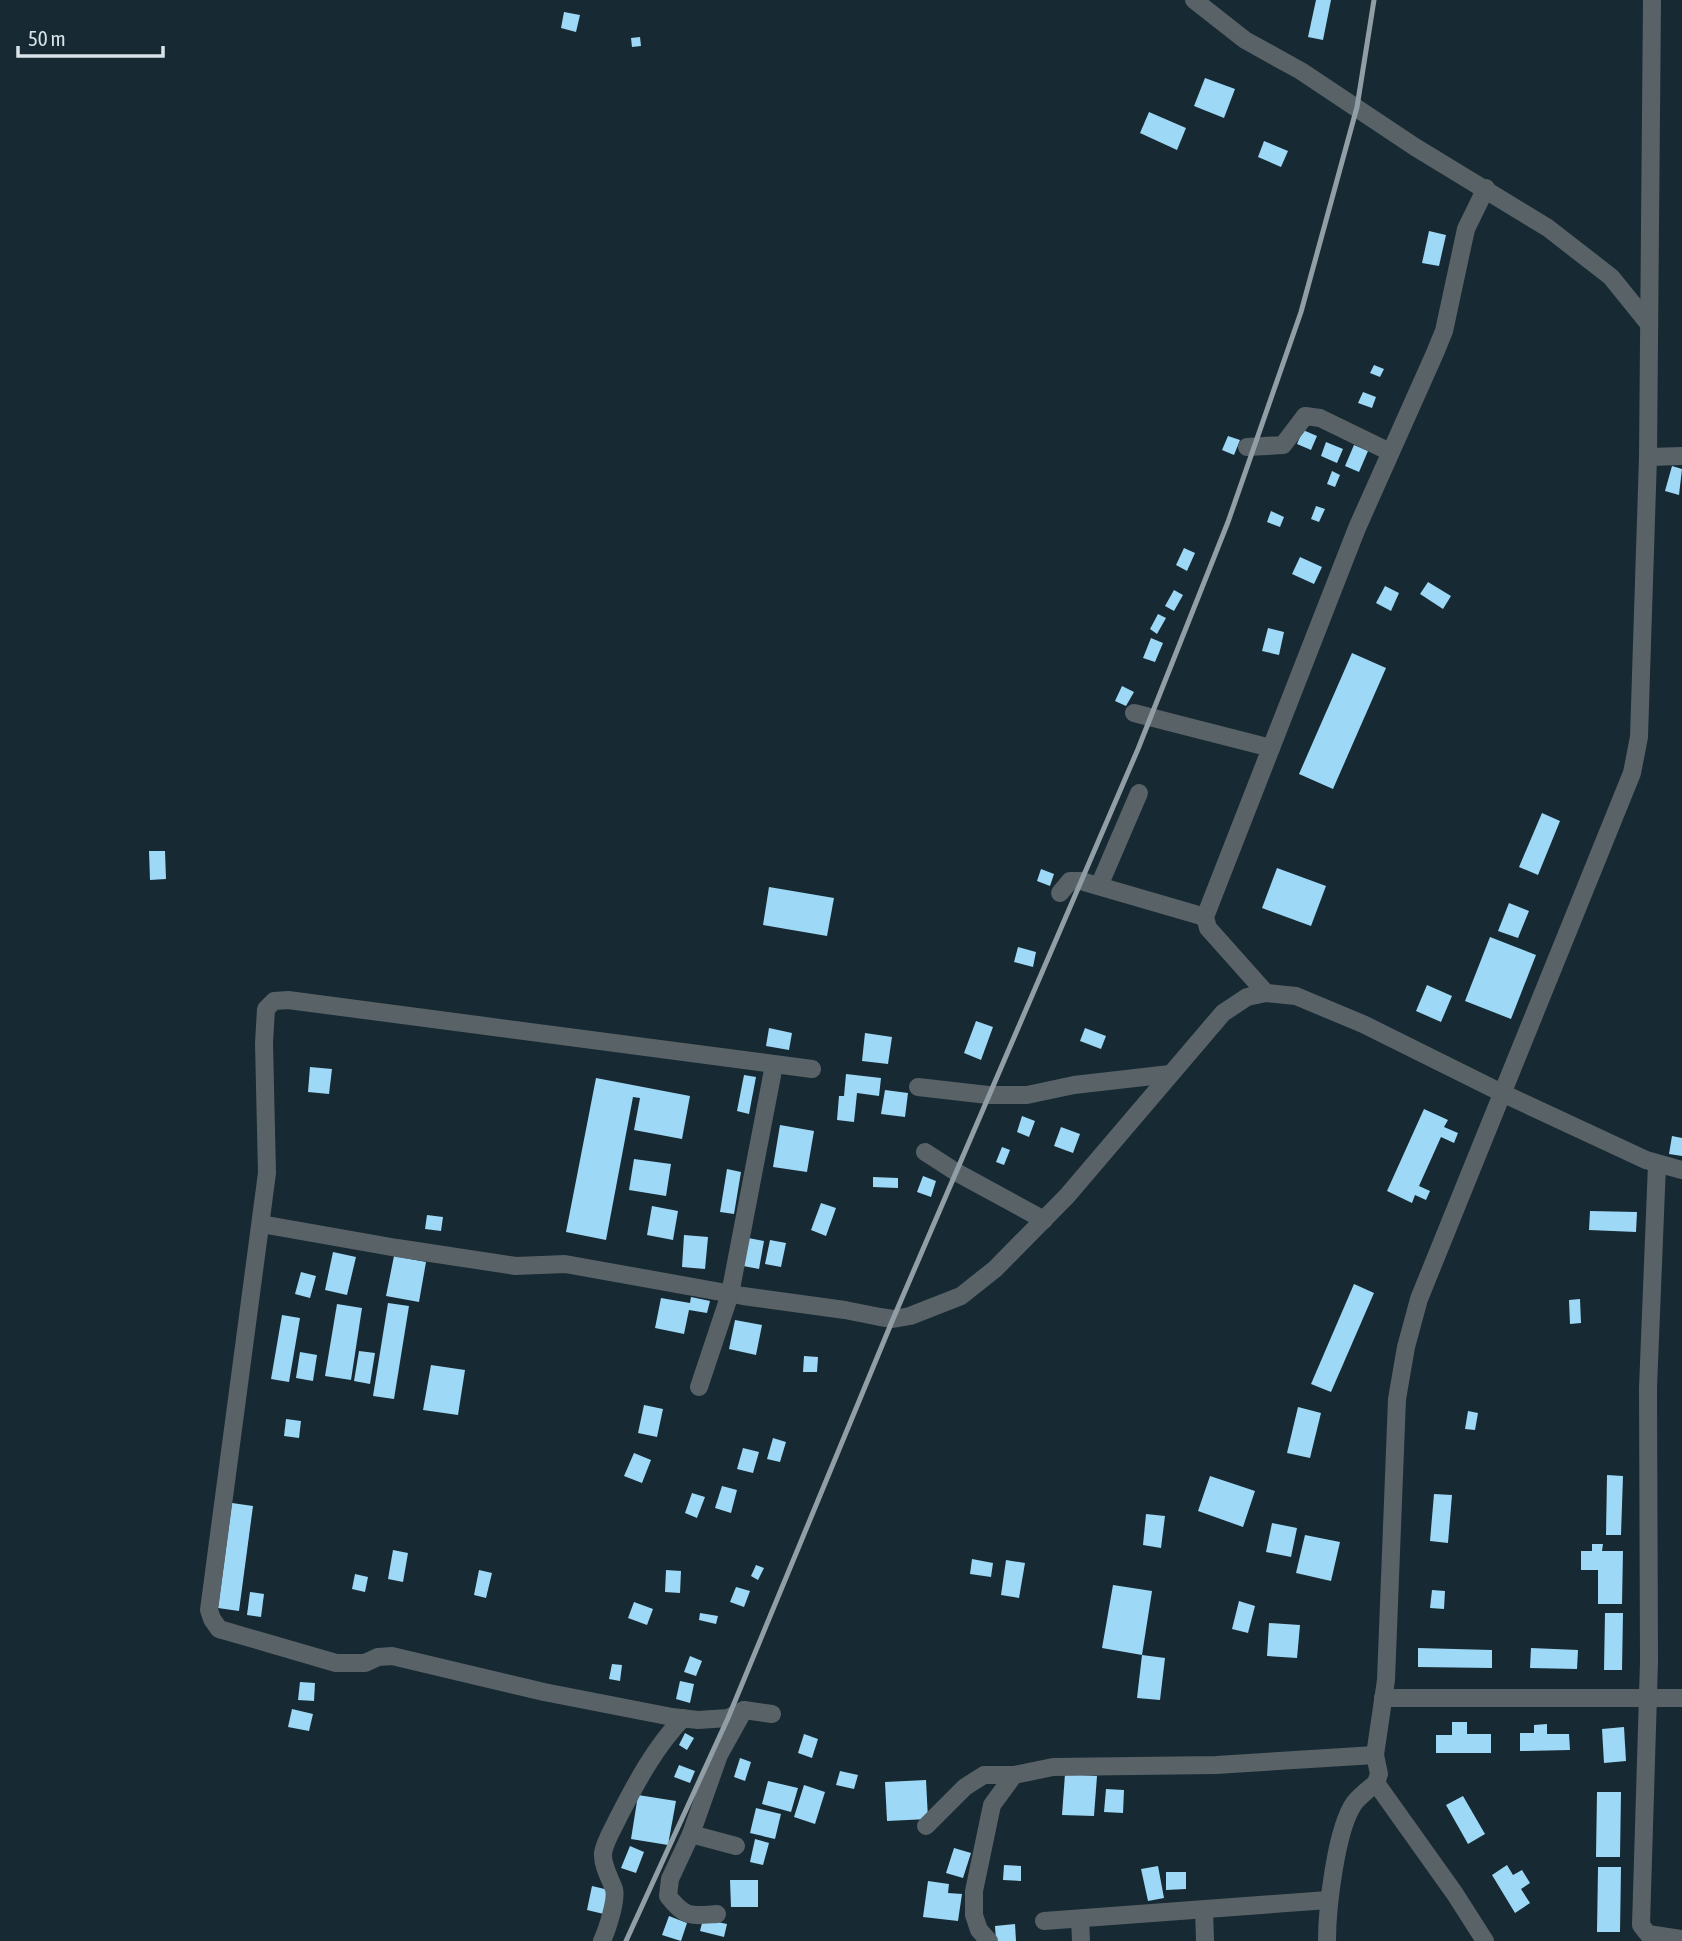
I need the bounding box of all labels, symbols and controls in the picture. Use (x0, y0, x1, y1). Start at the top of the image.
scale bar (18, 14, 163, 58)
text: 50 m (28, 26, 66, 50)

